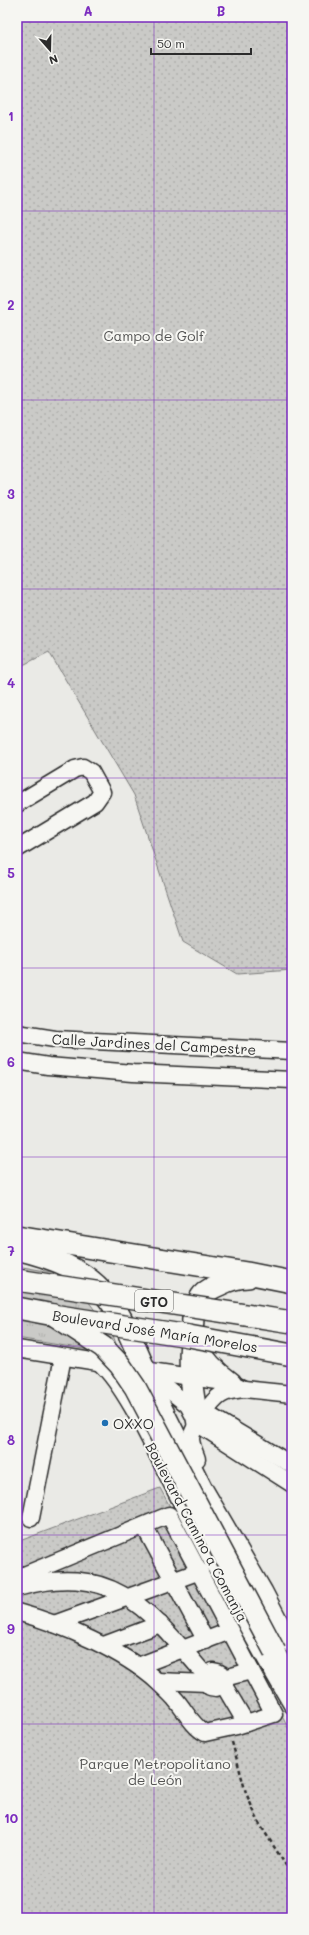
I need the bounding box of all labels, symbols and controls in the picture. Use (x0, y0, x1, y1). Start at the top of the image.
text: A (83, 2, 93, 19)
text: B (217, 2, 226, 19)
north arrow (30, 30, 70, 70)
scale bar (151, 30, 251, 56)
text: 50 m (157, 35, 185, 51)
text: N (47, 51, 60, 68)
text: 1 (8, 107, 14, 124)
text: 2 (7, 296, 15, 313)
park label: Campo de Golf (104, 326, 205, 345)
text: 3 (7, 485, 15, 502)
text: 4 (7, 674, 15, 691)
text: 5 (7, 864, 15, 881)
street label: Calle Jardines del Campestre (51, 1029, 257, 1059)
text: 6 (7, 1053, 15, 1070)
text: 7 (7, 1242, 15, 1259)
road number: GTO (135, 1290, 173, 1312)
street label: Boulevard José María Morelos (51, 1305, 259, 1357)
place label: OXXO (113, 1414, 154, 1433)
marker: OXXO (100, 1418, 110, 1428)
text: 8 (7, 1431, 15, 1448)
street label: Boulevard Camino a Comanja (142, 1439, 252, 1625)
text: 9 (7, 1620, 15, 1637)
park label: Parque Metropolitano de León (79, 1754, 231, 1789)
text: 10 (4, 1809, 18, 1826)

